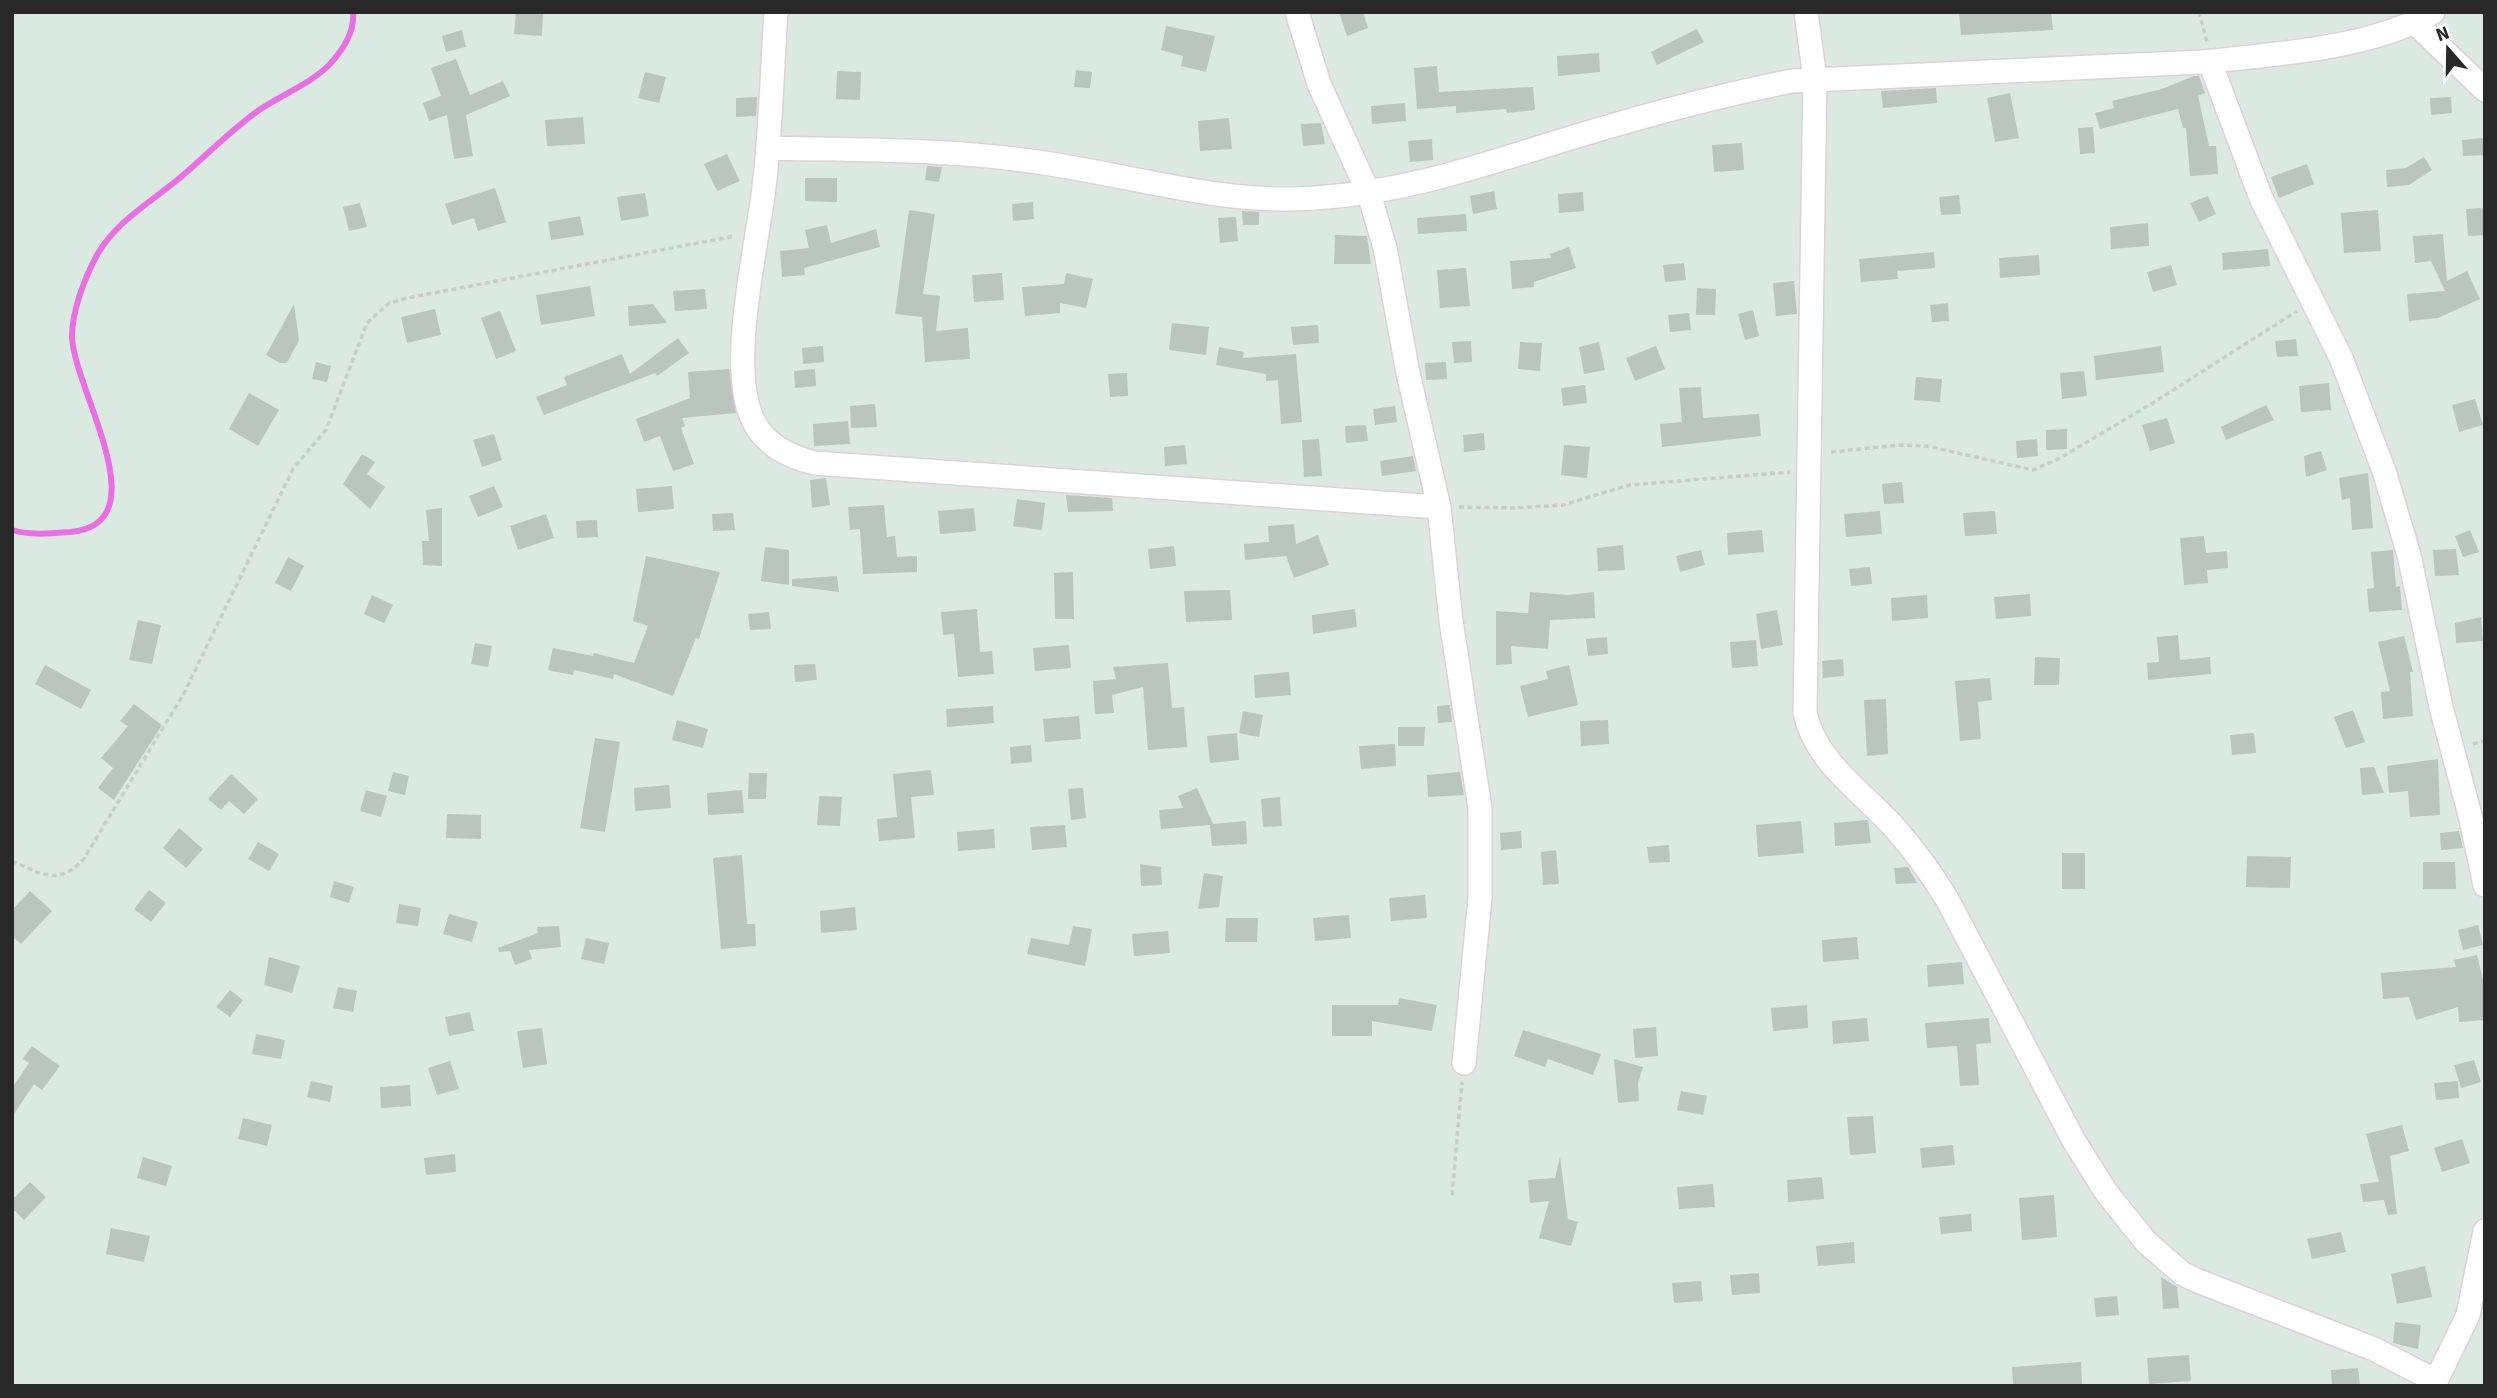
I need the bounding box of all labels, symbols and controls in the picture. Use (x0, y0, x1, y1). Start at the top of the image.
north arrow (2413, 14, 2483, 84)
text: N (2432, 20, 2453, 49)

